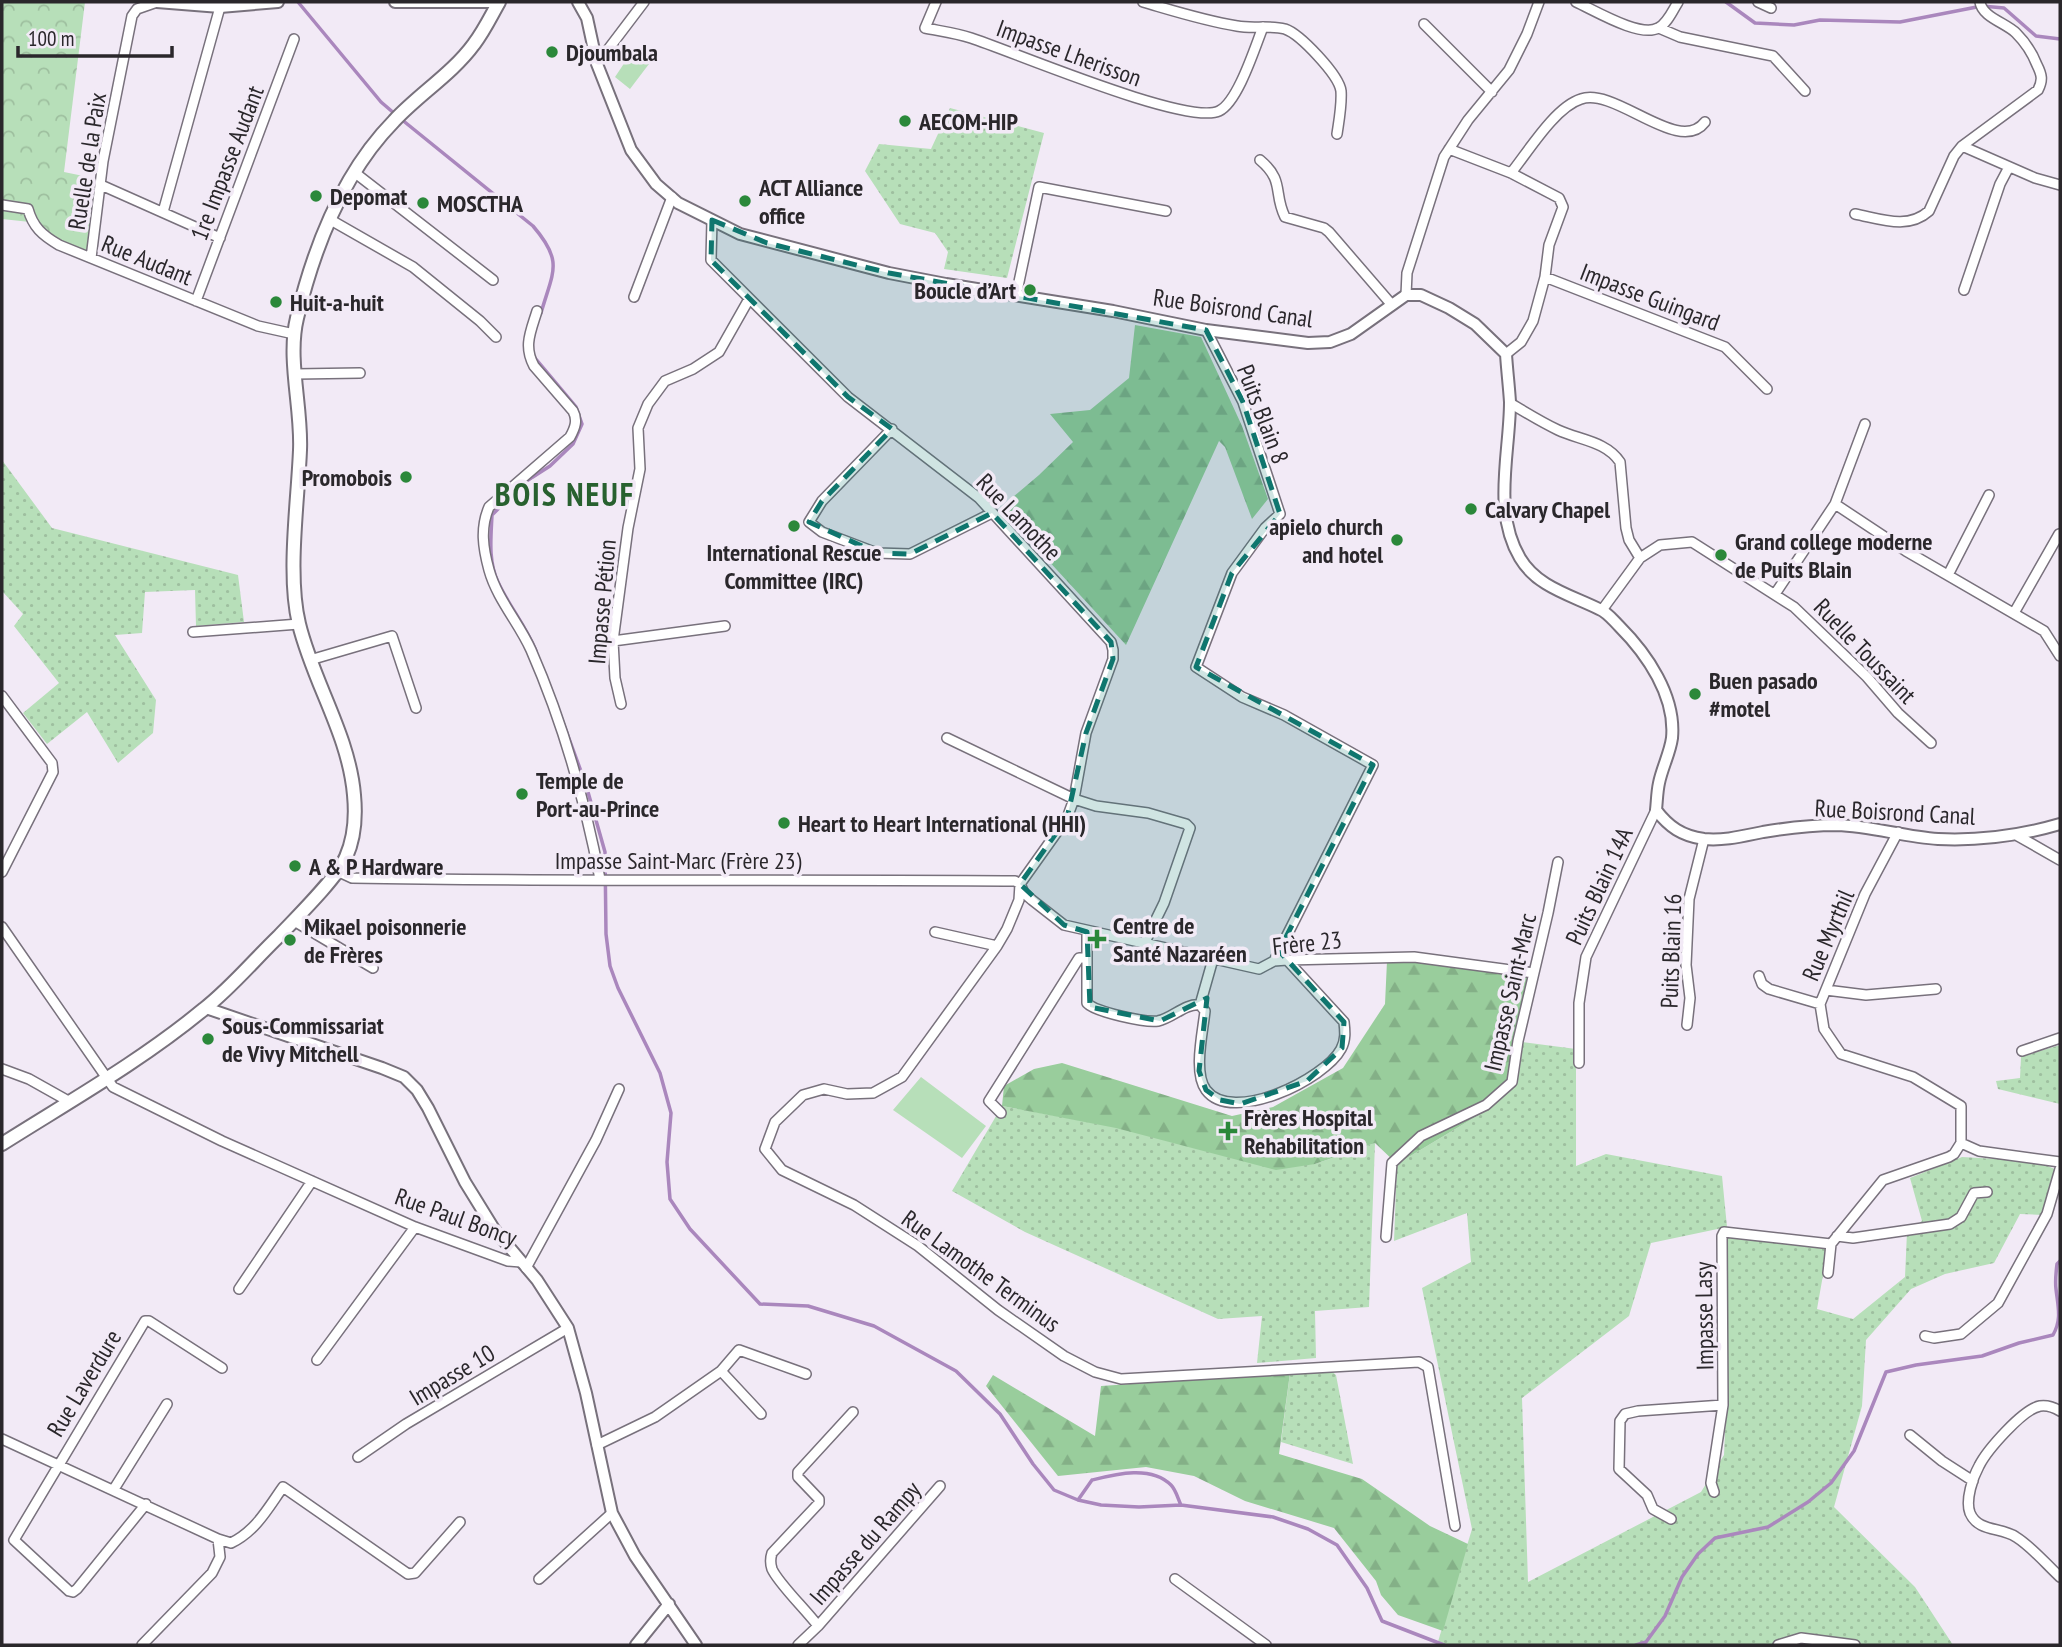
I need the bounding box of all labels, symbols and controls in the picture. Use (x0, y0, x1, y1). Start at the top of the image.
street label: Impasse Lherisson (992, 12, 1146, 94)
scale bar (18, 14, 172, 58)
text: 100 m (28, 25, 74, 52)
place label: Djoumbala (566, 37, 658, 68)
marker: Djoumbala (544, 44, 560, 60)
street label: 1re Impasse Audant (183, 81, 271, 245)
street label: Ruelle de la Paix (61, 90, 113, 232)
place label: AECOM-HIP (918, 106, 1019, 137)
marker: AECOM-HIP (897, 113, 913, 129)
place label: ACT Alliance office (758, 172, 863, 231)
place label: Depomat (330, 181, 407, 212)
marker: Depomat (308, 188, 324, 204)
place label: MOSCTHA (437, 188, 524, 219)
marker: ACT Alliance office (737, 193, 753, 209)
marker: MOSCTHA (415, 195, 431, 211)
street label: Rue Audant (97, 228, 197, 292)
street label: Impasse Guingard (1576, 256, 1724, 338)
place label: Boucle d’Art (914, 275, 1016, 306)
street label: Rue Boisrond Canal (1151, 281, 1315, 335)
marker: Boucle d’Art (1022, 282, 1038, 298)
place label: Huit-a-huit (290, 287, 384, 318)
marker: Huit-a-huit (268, 294, 284, 310)
street label: Puits Blain 8 (1230, 360, 1296, 468)
place label: Promobois (302, 462, 392, 493)
street label: Rue Lamothe (970, 467, 1068, 567)
marker: Promobois (398, 469, 414, 485)
district label: BOIS NEUF (495, 473, 635, 515)
place label: Calvary Chapel (1485, 494, 1610, 525)
marker: Calvary Chapel (1463, 501, 1479, 517)
place label: apielo church and hotel (1269, 511, 1383, 570)
marker: International Rescue Committee (IRC) (786, 518, 802, 534)
place label: Grand college moderne de Puits Blain (1735, 526, 1933, 585)
marker: apielo church and hotel (1389, 532, 1405, 548)
place label: International Rescue Committee (IRC) (706, 537, 882, 596)
street label: Impasse Pétion (581, 538, 623, 666)
marker: Grand college moderne de Puits Blain (1713, 547, 1729, 563)
street label: Ruelle Toussaint (1807, 592, 1923, 710)
place label: Buen pasado #motel (1709, 665, 1818, 724)
marker: Buen pasado #motel (1687, 686, 1703, 702)
place label: Temple de Port-au-Prince (536, 765, 659, 824)
marker: Temple de Port-au-Prince (514, 786, 530, 802)
street label: Rue Boisrond Canal (1814, 792, 1977, 832)
place label: Heart to Heart International (HHI) (798, 808, 1086, 839)
marker: Heart to Heart International (HHI) (776, 815, 792, 831)
street label: Puits Blain 14A (1558, 822, 1640, 950)
street label: Impasse Saint-Marc (Frère 23) (555, 845, 802, 876)
place label: A & P Hardware (308, 851, 444, 882)
marker: A & P Hardware (287, 858, 303, 874)
street label: Rue Myrthil (1795, 884, 1861, 985)
street label: Puits Blain 16 (1654, 893, 1688, 1009)
place label: Centre de Santé Nazaréen (1113, 910, 1247, 969)
street label: Impasse Saint-Marc (1477, 910, 1543, 1074)
place label: Mikael poisonnerie de Frères (304, 911, 467, 970)
street label: Frère 23 (1271, 924, 1343, 962)
marker: Centre de Santé Nazaréen (1087, 929, 1107, 949)
marker: Mikael poisonnerie de Frères (282, 932, 298, 948)
place label: Sous-Commissariat de Vivy Mitchell (222, 1010, 384, 1069)
marker: Sous-Commissariat de Vivy Mitchell (200, 1031, 216, 1047)
place label: Frères Hospital Rehabilitation (1244, 1102, 1373, 1161)
marker: Frères Hospital Rehabilitation (1218, 1121, 1238, 1141)
street label: Rue Paul Boncy (391, 1181, 521, 1253)
street label: Rue Lamothe Terminus (896, 1203, 1066, 1339)
street label: Impasse Lasy (1688, 1261, 1720, 1371)
street label: Rue Laverdure (40, 1324, 128, 1442)
street label: Impasse 10 (404, 1337, 500, 1413)
street label: Impasse du Rampy (803, 1475, 927, 1611)

